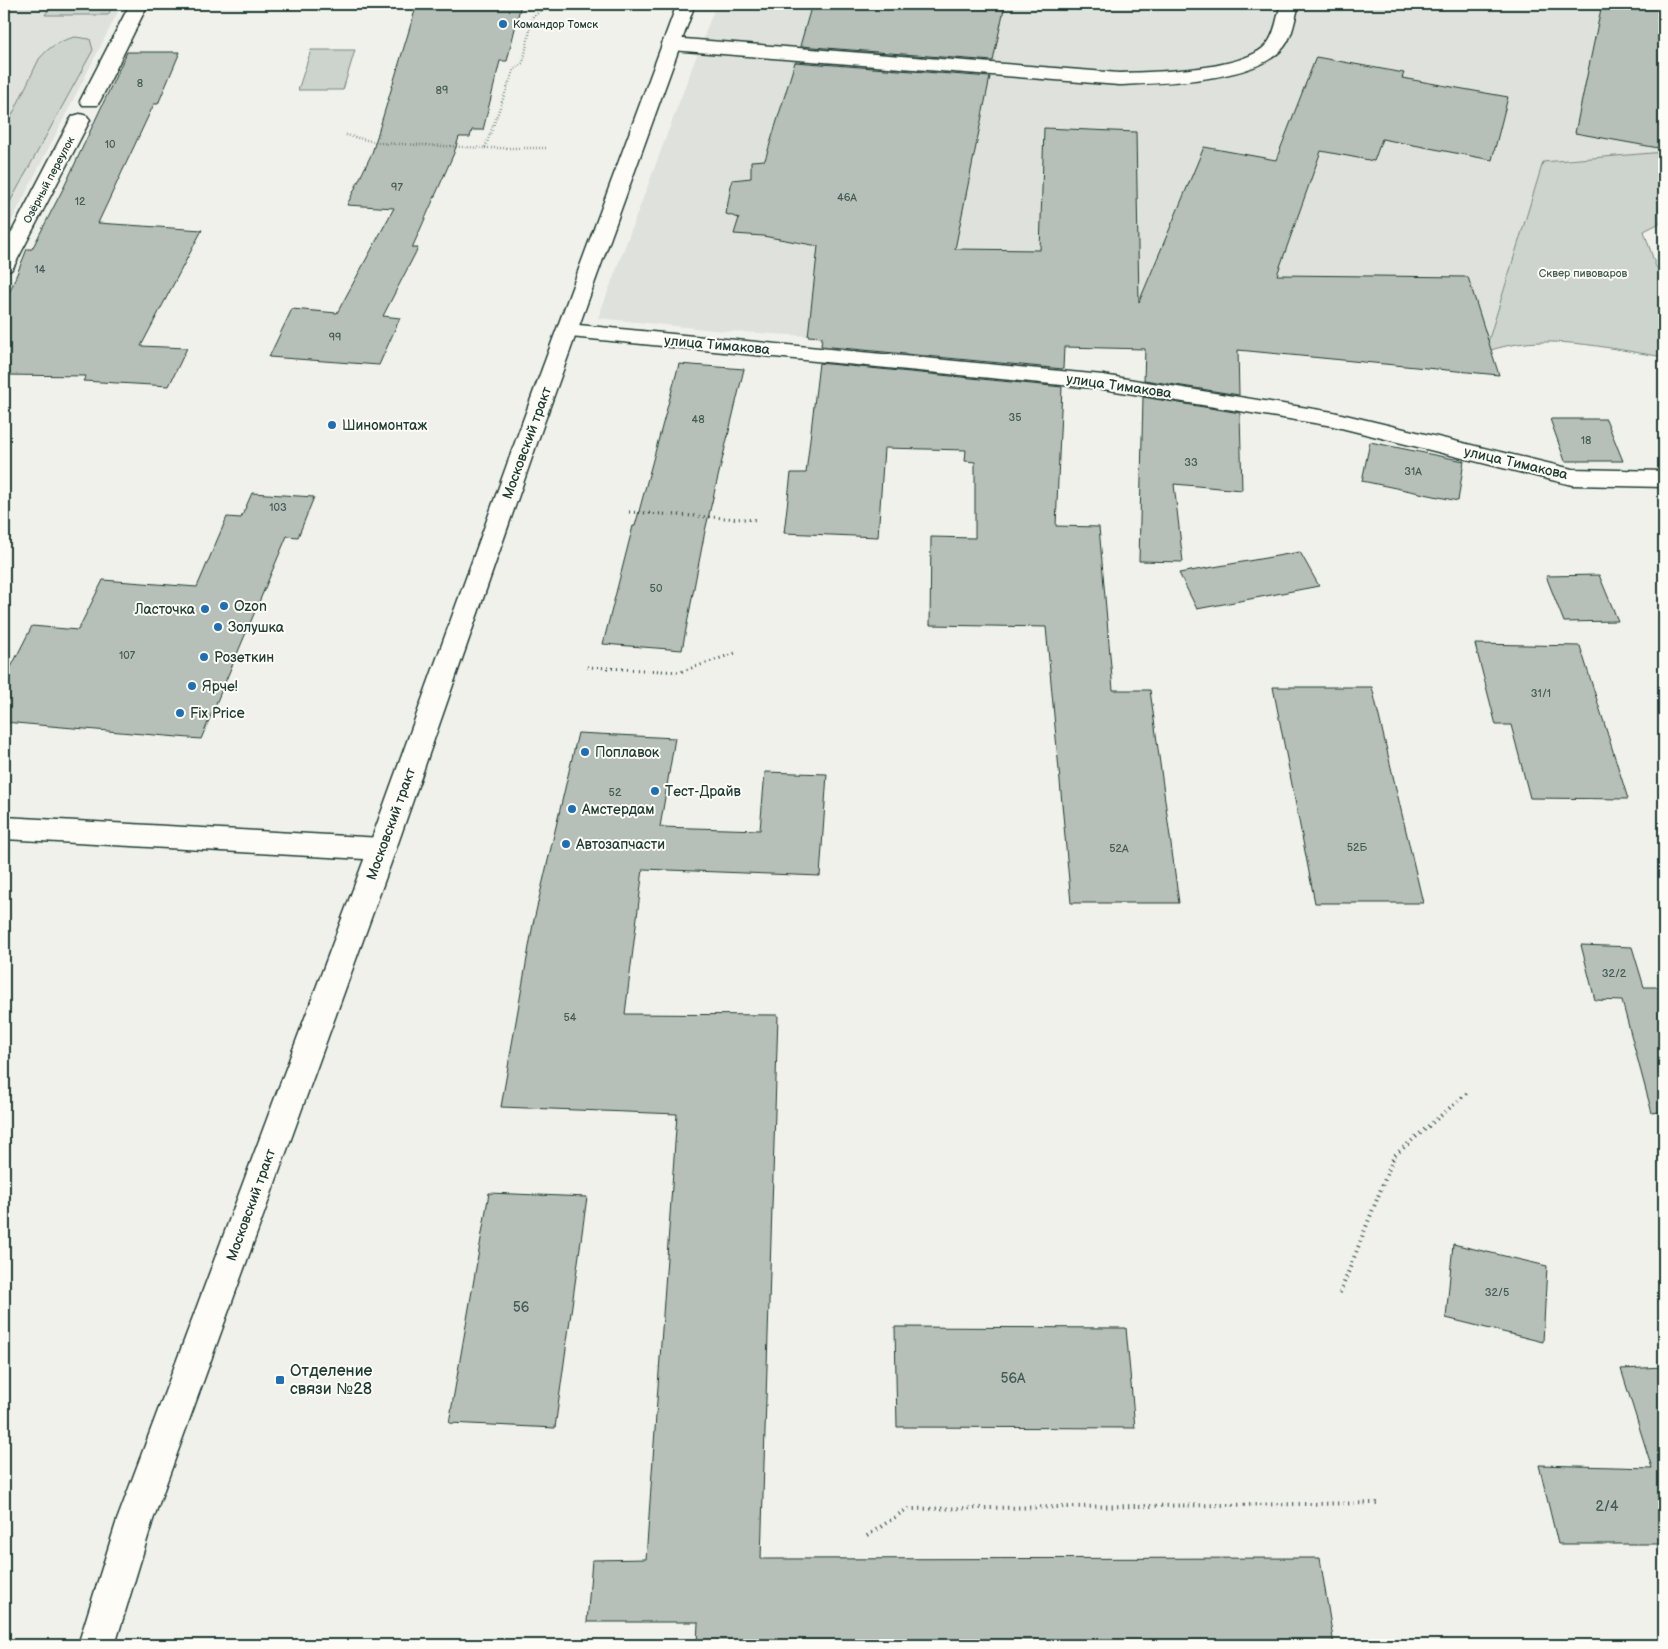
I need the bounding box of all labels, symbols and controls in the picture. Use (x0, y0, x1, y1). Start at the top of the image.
marker: Командор Томск (497, 18, 509, 30)
place label: Командор Томск (513, 18, 598, 31)
house number: 8 (137, 77, 143, 90)
house number: 89 (436, 84, 448, 97)
street label: Озёрный переулок (21, 134, 77, 226)
house number: 10 (105, 138, 116, 151)
house number: 97 (391, 181, 403, 194)
house number: 46А (837, 191, 857, 204)
house number: 12 (75, 195, 86, 208)
house number: 14 (35, 263, 46, 276)
park label: Сквер пивоваров (1539, 267, 1627, 280)
house number: 99 (329, 331, 341, 344)
street label: улица Тимакова (663, 332, 771, 358)
street label: улица Тимакова (1065, 370, 1173, 402)
street label: Московский тракт (499, 384, 555, 501)
house number: 35 (1008, 411, 1022, 424)
house number: 48 (691, 413, 705, 426)
place label: Шиномонтаж (342, 417, 428, 434)
marker: Шиномонтаж (326, 419, 338, 431)
house number: 18 (1581, 434, 1591, 447)
street label: улица Тимакова (1462, 443, 1570, 483)
house number: 33 (1184, 456, 1198, 469)
house number: 31А (1404, 465, 1422, 478)
house number: 103 (269, 501, 287, 514)
house number: 50 (650, 582, 663, 595)
place label: Ozon (234, 598, 267, 615)
marker: Ozon (218, 600, 230, 612)
place label: Ласточка (134, 601, 196, 618)
marker: Ласточка (199, 603, 211, 615)
place label: Золушка (228, 619, 285, 636)
marker: Золушка (212, 621, 224, 633)
house number: 107 (119, 649, 136, 662)
place label: Розеткин (214, 649, 274, 666)
marker: Розеткин (198, 651, 210, 663)
place label: Ярче! (202, 678, 238, 695)
marker: Ярче! (186, 680, 198, 692)
house number: 31/1 (1531, 687, 1551, 700)
place label: Fix Price (190, 705, 245, 722)
marker: Fix Price (174, 707, 186, 719)
place label: Поплавок (595, 744, 660, 761)
marker: Поплавок (579, 746, 591, 758)
street label: Московский тракт (363, 765, 419, 882)
place label: Тест-Драйв (665, 783, 742, 800)
marker: Тест-Драйв (649, 785, 661, 797)
house number: 52 (609, 786, 622, 799)
place label: Амстердам (581, 801, 654, 818)
marker: Амстердам (566, 803, 578, 815)
place label: Автозапчасти (575, 836, 665, 853)
marker: Автозапчасти (560, 838, 572, 850)
house number: 52Б (1347, 841, 1368, 854)
house number: 52А (1109, 842, 1129, 855)
house number: 32/2 (1602, 967, 1627, 980)
house number: 54 (563, 1011, 577, 1024)
street label: Московский тракт (223, 1146, 279, 1263)
house number: 32/5 (1485, 1286, 1509, 1299)
house number: 56 (513, 1299, 530, 1316)
place label: Отделение связи №28 (290, 1362, 373, 1399)
house number: 56А (1000, 1370, 1026, 1387)
marker: Отделение связи №28 (274, 1374, 286, 1386)
house number: 2/4 (1595, 1498, 1619, 1515)

